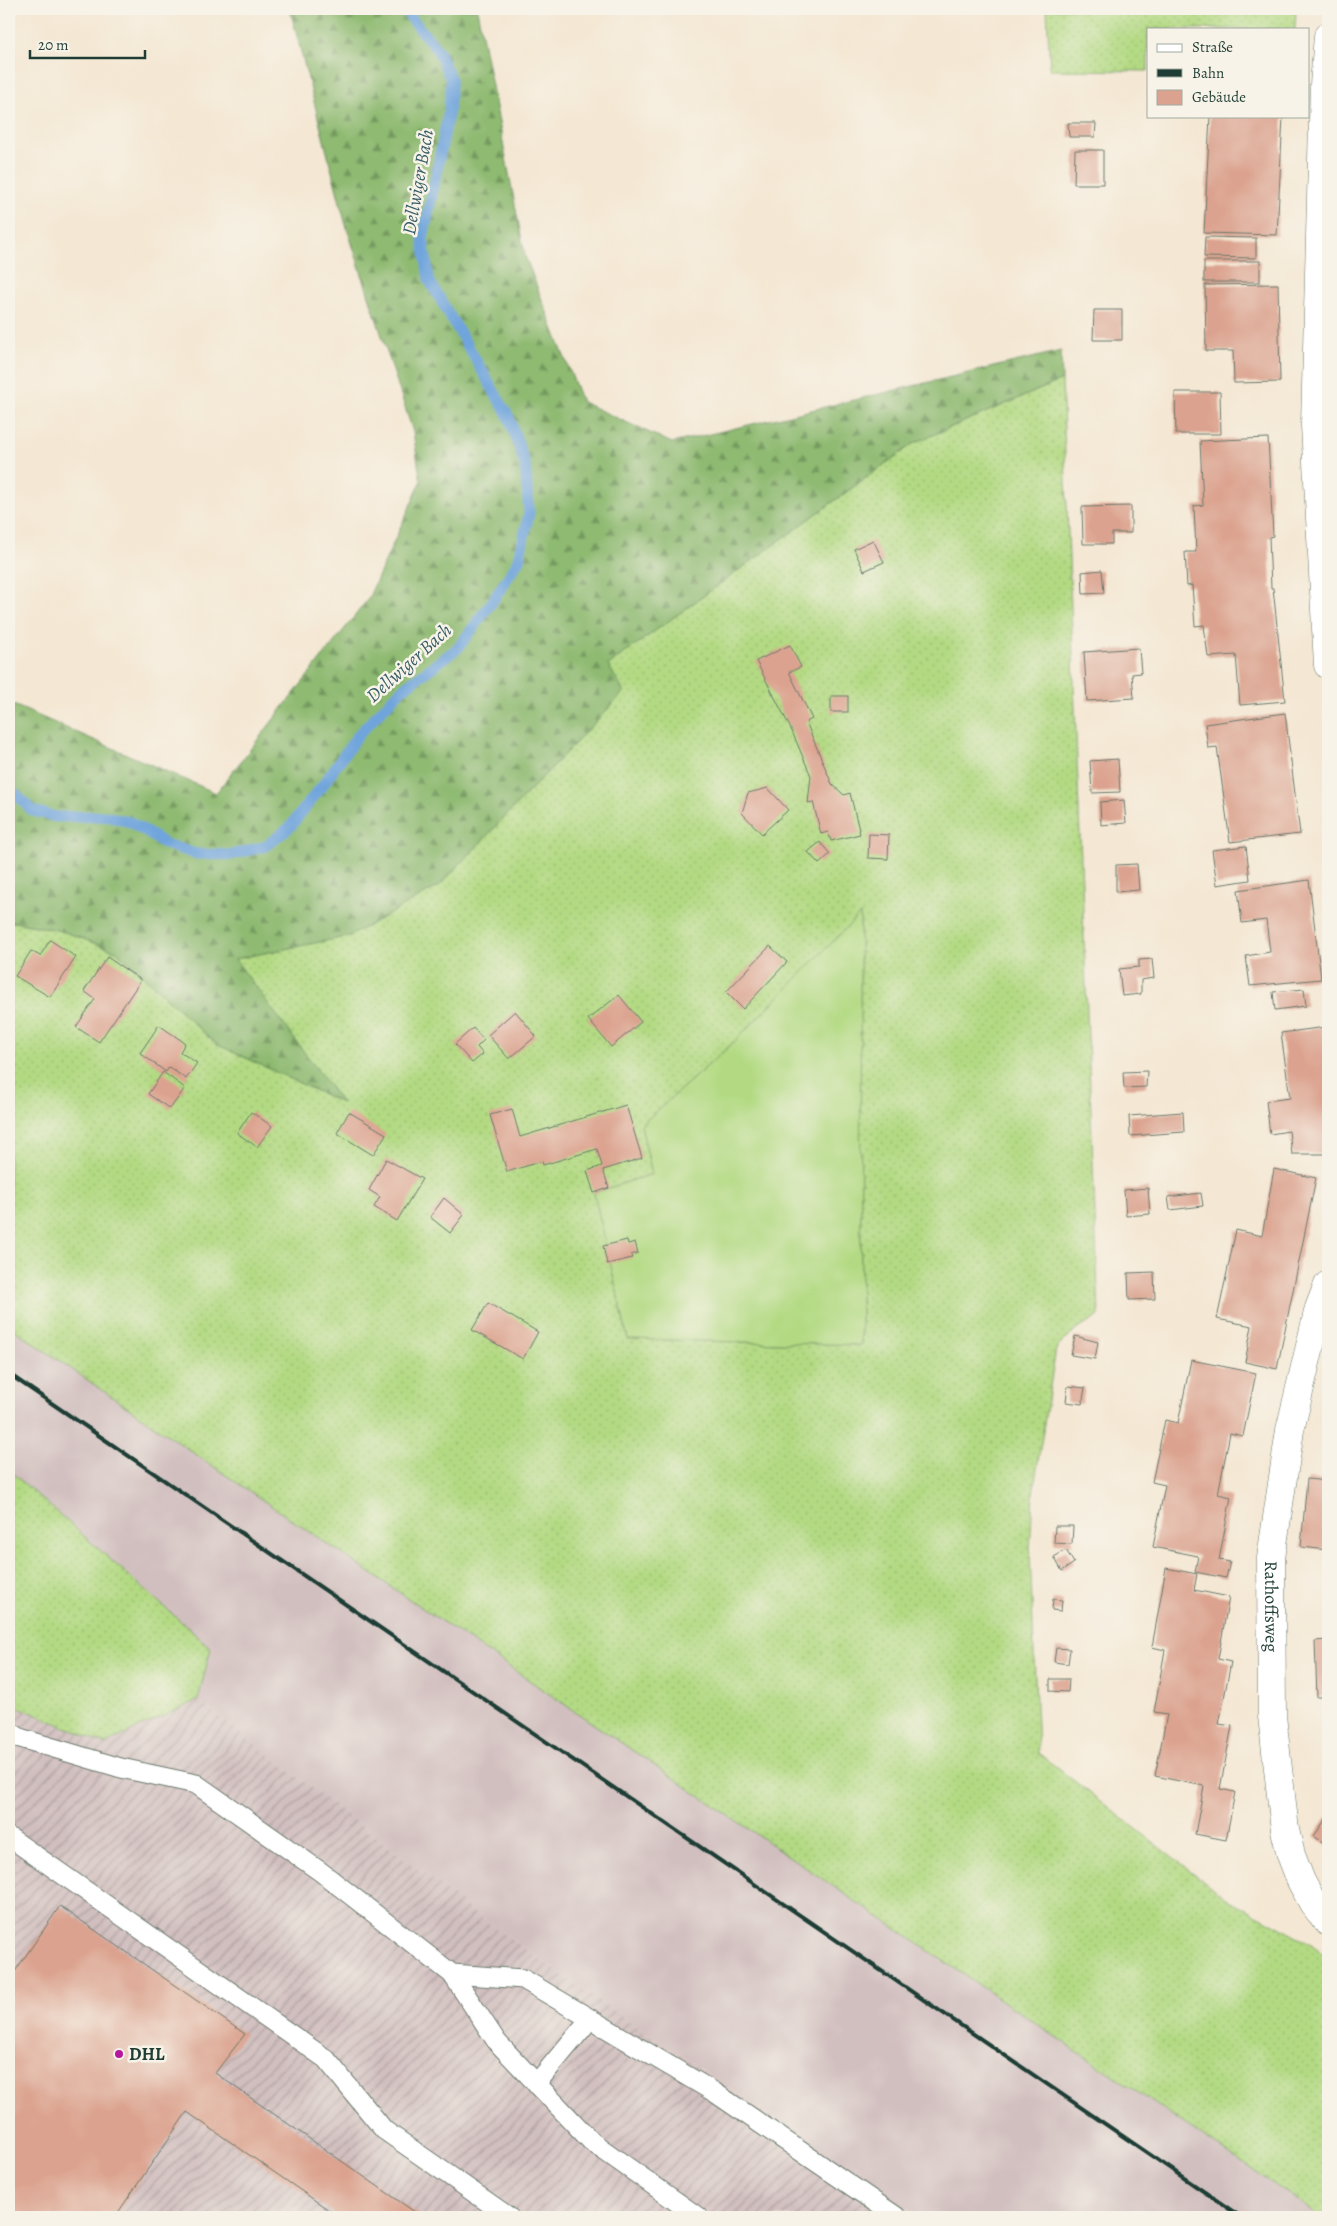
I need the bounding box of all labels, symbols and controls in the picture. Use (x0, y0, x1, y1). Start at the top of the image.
scale bar (30, 28, 145, 60)
legend (1147, 28, 1310, 118)
text: 20 m (38, 35, 69, 55)
text: Straße (1192, 37, 1233, 57)
text: Bahn (1192, 63, 1224, 83)
text: Gebäude (1192, 87, 1246, 107)
water label: Dellwiger Bach (396, 127, 440, 237)
water label: Dellwiger Bach (361, 618, 457, 708)
street label: Rathoffsweg (1259, 1561, 1284, 1652)
place label: DHL (129, 2042, 165, 2066)
marker: DHL (113, 2048, 125, 2060)

